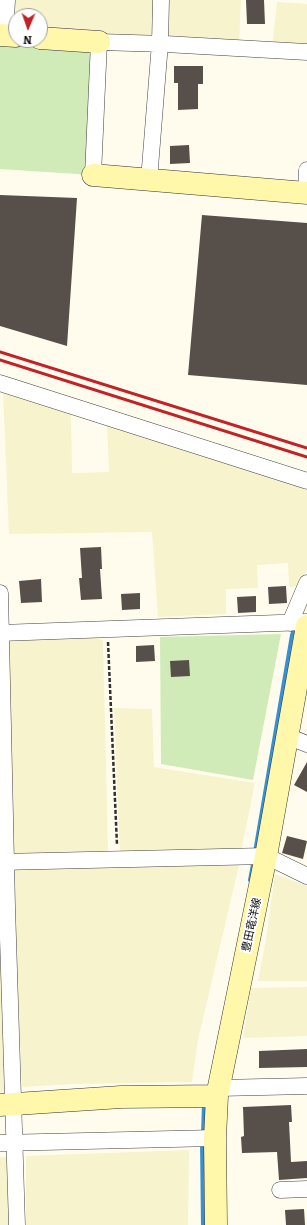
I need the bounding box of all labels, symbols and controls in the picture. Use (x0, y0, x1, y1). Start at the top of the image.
north arrow (8, 8, 48, 48)
text: N (23, 33, 32, 46)
street label: 豊田竜洋線 (240, 897, 264, 953)

